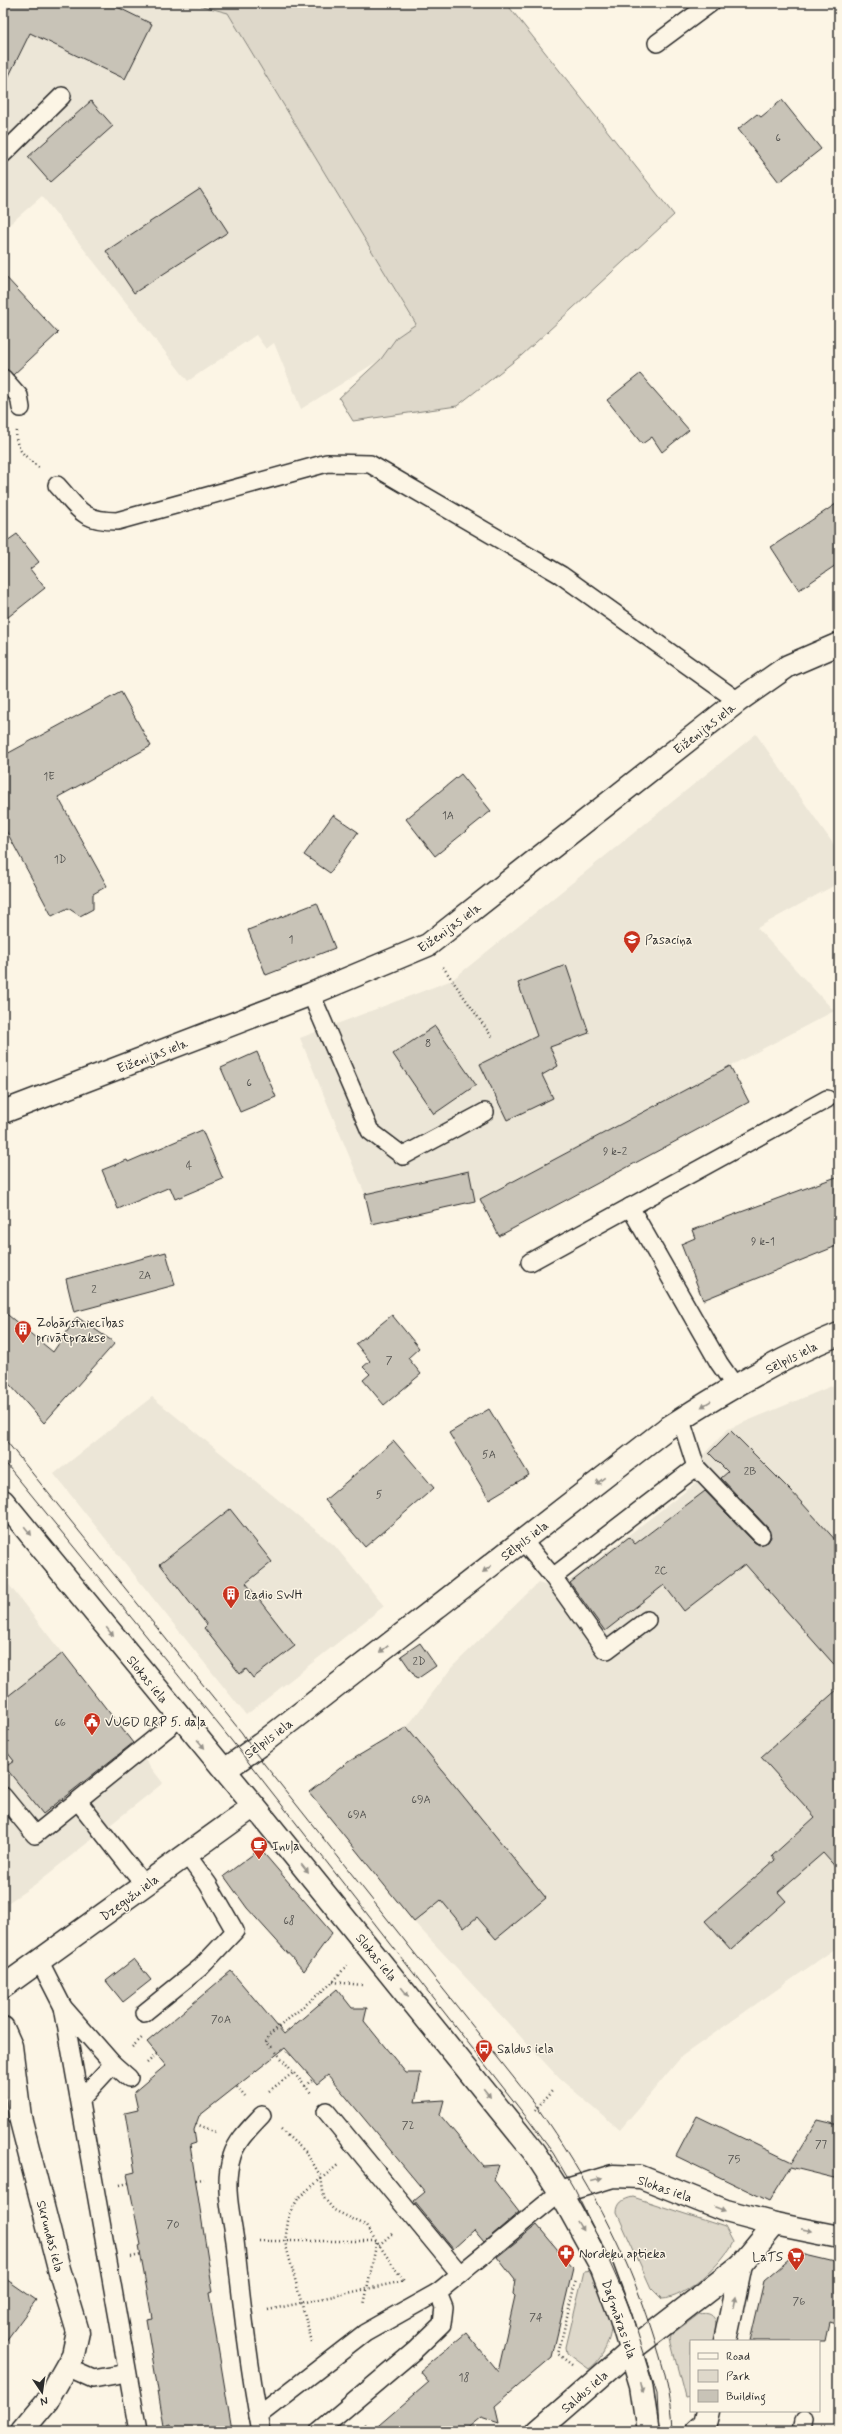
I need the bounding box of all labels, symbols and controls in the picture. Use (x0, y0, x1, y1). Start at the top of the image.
house number: 6 (775, 131, 781, 145)
street label: Eiženijas iela (670, 699, 740, 759)
house number: 1E (43, 770, 55, 784)
house number: 1A (442, 809, 454, 823)
house number: 1D (54, 853, 66, 867)
street label: Eiženijas iela (415, 899, 485, 957)
school or university icon: Pasaciņa (622, 929, 642, 954)
place label: Pasaciņa (645, 932, 693, 949)
house number: 1 (289, 933, 294, 947)
street label: Eiženijas iela (115, 1035, 190, 1078)
house number: 8 (425, 1037, 431, 1051)
house number: 6 (246, 1076, 252, 1090)
house number: 9 k-2 (603, 1145, 628, 1159)
house number: 4 (186, 1159, 193, 1173)
house number: 9 k-1 (751, 1235, 775, 1249)
house number: 2A (139, 1269, 151, 1283)
house number: 2 (91, 1283, 97, 1297)
place label: Zobārstniecības privātprakse (36, 1315, 124, 1347)
building icon: Zobārstniecības privātprakse (13, 1319, 33, 1344)
street label: Sēlpils iela (763, 1338, 821, 1379)
house number: 7 (386, 1354, 393, 1368)
one-way arrow (700, 1401, 712, 1408)
house number: 5A (482, 1448, 496, 1462)
house number: 2B (744, 1465, 756, 1479)
one-way arrow (595, 1476, 606, 1485)
house number: 5 (376, 1488, 383, 1502)
street label: Sēlpils iela (497, 1517, 553, 1565)
one-way arrow (23, 1526, 32, 1537)
house number: 2C (654, 1564, 668, 1578)
one-way arrow (481, 1565, 492, 1573)
building icon: Radio SWH (221, 1584, 241, 1609)
place label: Radio SWH (244, 1587, 303, 1604)
one-way arrow (105, 1627, 114, 1637)
one-way arrow (378, 1644, 389, 1653)
street label: Slokas iela (122, 1652, 171, 1707)
house number: 2D (413, 1655, 425, 1669)
public building icon: VUGD RRP 5. daļa (82, 1711, 102, 1736)
place label: VUGD RRP 5. daļa (105, 1714, 207, 1731)
street label: Sēlpils iela (241, 1715, 297, 1763)
house number: 66 (54, 1716, 66, 1730)
one-way arrow (196, 1738, 205, 1749)
house number: 69A (411, 1793, 431, 1807)
house number: 69A (347, 1808, 367, 1822)
cafe icon: Inuļa (249, 1835, 269, 1860)
place label: Inuļa (272, 1838, 300, 1855)
one-way arrow (301, 1864, 310, 1875)
street label: Dzegužu iela (97, 1871, 163, 1926)
house number: 68 (283, 1914, 295, 1928)
street label: Slokas iela (351, 1930, 400, 1985)
one-way arrow (401, 1986, 409, 1997)
house number: 70A (211, 2013, 231, 2027)
bus stop icon: Saldus iela (474, 2038, 494, 2063)
place label: Saldus iela (497, 2041, 554, 2058)
one-way arrow (483, 2087, 491, 2098)
house number: 72 (402, 2119, 414, 2133)
house number: 77 (815, 2138, 828, 2152)
house number: 75 (728, 2153, 740, 2167)
street label: Slokas iela (635, 2172, 694, 2207)
one-way arrow (591, 2177, 603, 2183)
street label: Skrundas iela (32, 2199, 67, 2274)
one-way arrow (715, 2206, 727, 2212)
house number: 70 (167, 2218, 179, 2232)
one-way arrow (576, 2220, 583, 2232)
one-way arrow (801, 2228, 813, 2234)
pharmacy icon: Nordeķu aptieka (556, 2243, 576, 2268)
place label: Nordeķu aptieka (579, 2246, 666, 2263)
supermarket icon: LaTS (786, 2246, 806, 2271)
place label: LaTS (752, 2249, 784, 2266)
street label: Dagmāras iela (595, 2278, 640, 2362)
house number: 76 (793, 2295, 805, 2309)
one-way arrow (731, 2297, 737, 2309)
house number: 74 (529, 2311, 543, 2325)
legend (690, 2340, 820, 2412)
text: Road (726, 2349, 750, 2365)
street label: Saldus iela (558, 2367, 612, 2417)
text: Park (726, 2369, 750, 2385)
house number: 18 (459, 2371, 469, 2385)
north arrow (22, 2372, 62, 2412)
one-way arrow (639, 2382, 645, 2394)
text: Building (726, 2389, 766, 2406)
text: N (39, 2393, 49, 2408)

